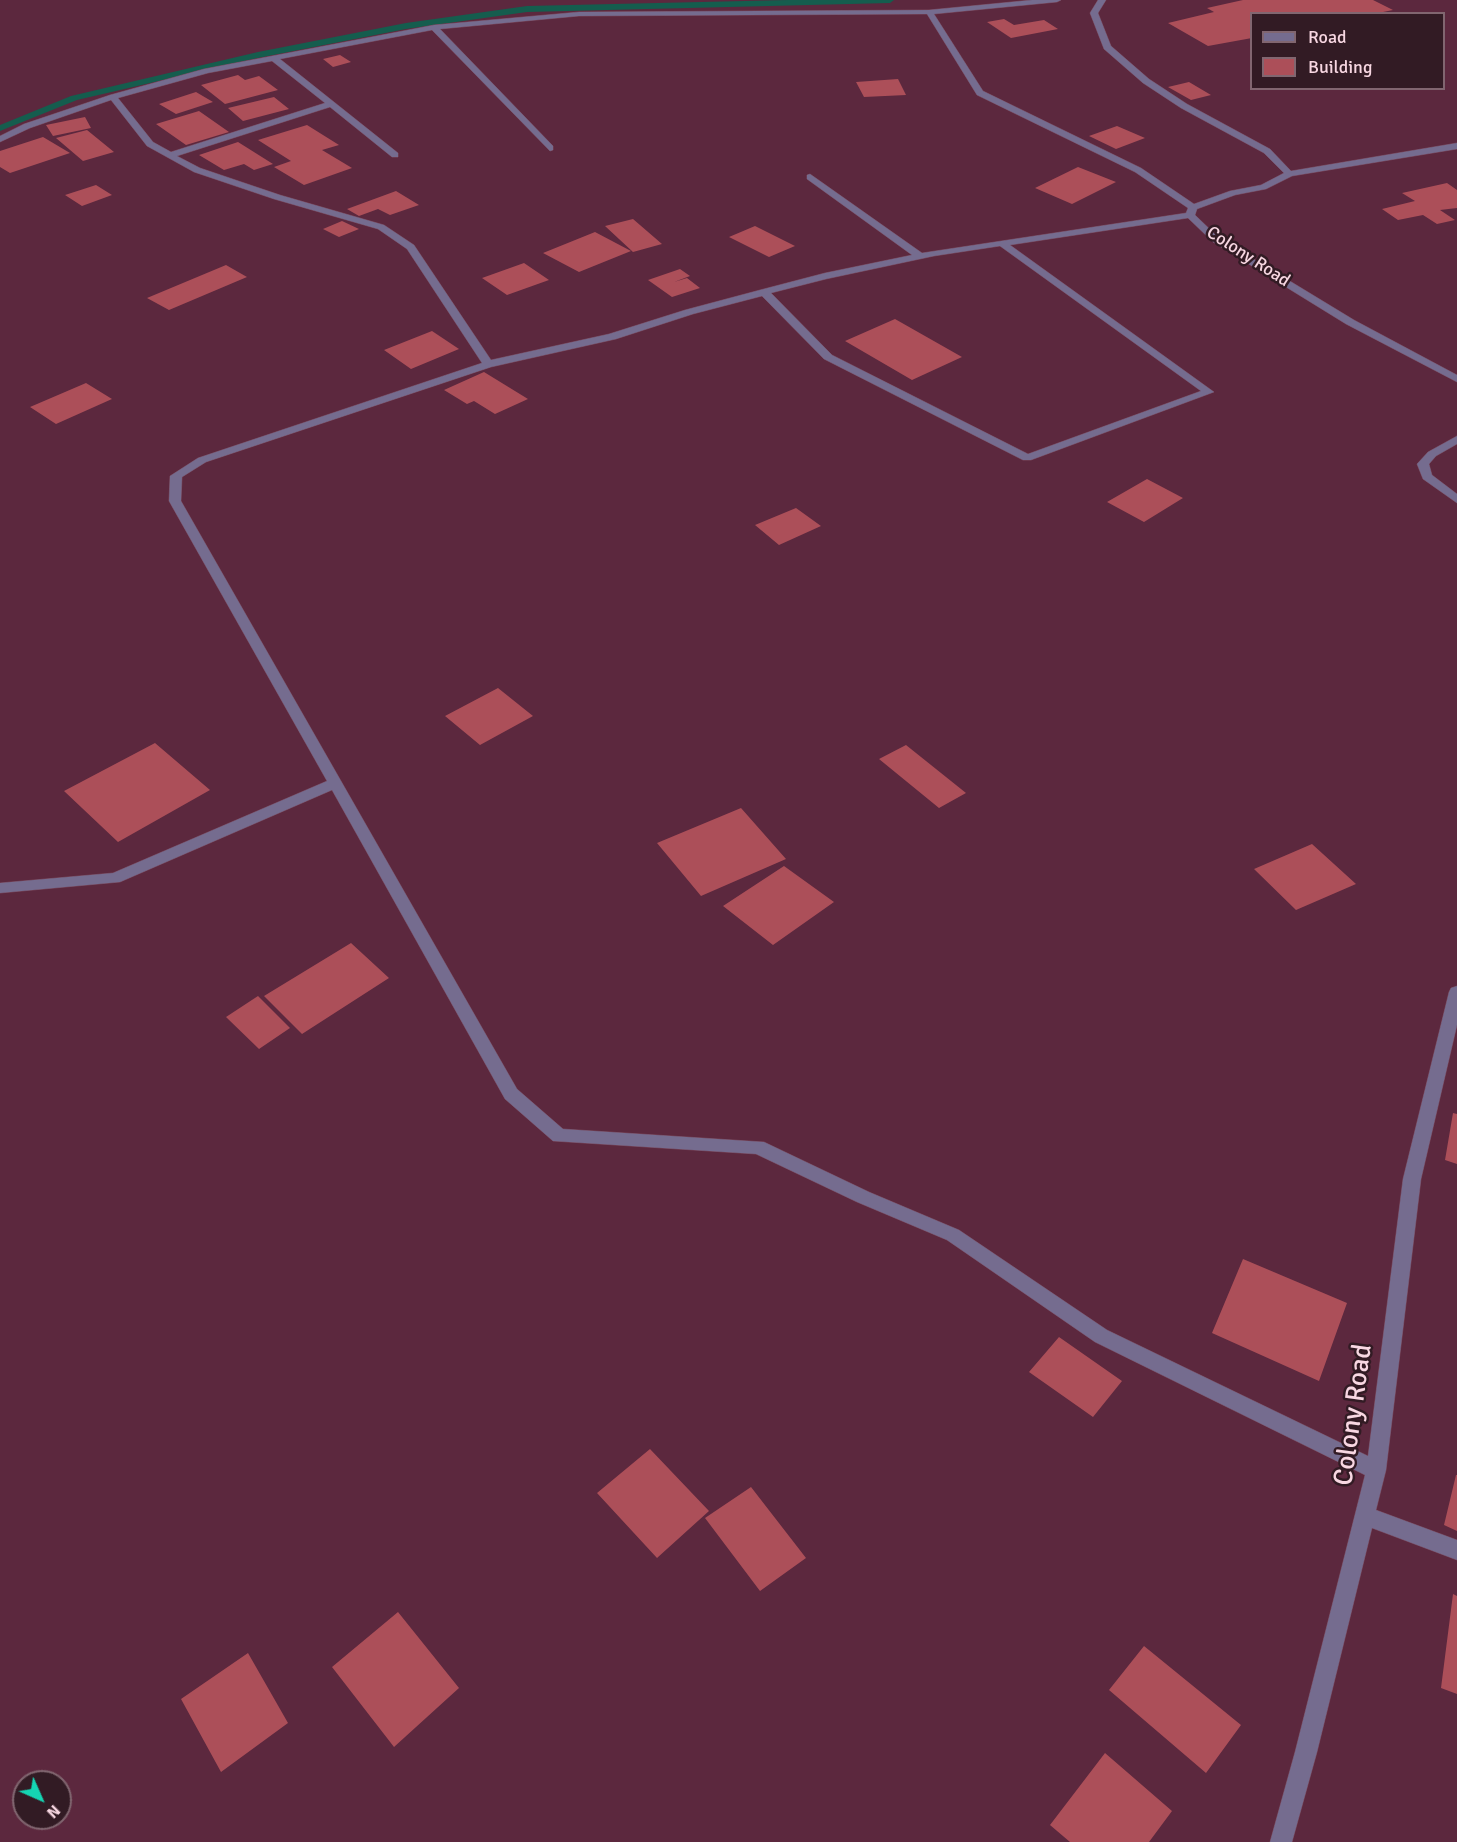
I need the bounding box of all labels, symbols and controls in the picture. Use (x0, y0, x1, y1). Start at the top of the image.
legend (1250, 12, 1445, 90)
text: Road (1308, 26, 1347, 48)
text: Building (1308, 56, 1372, 78)
street label: Colony Road (1202, 222, 1294, 292)
street label: Colony Road (1328, 1342, 1380, 1488)
north arrow (12, 1770, 72, 1830)
text: N (42, 1800, 64, 1822)

